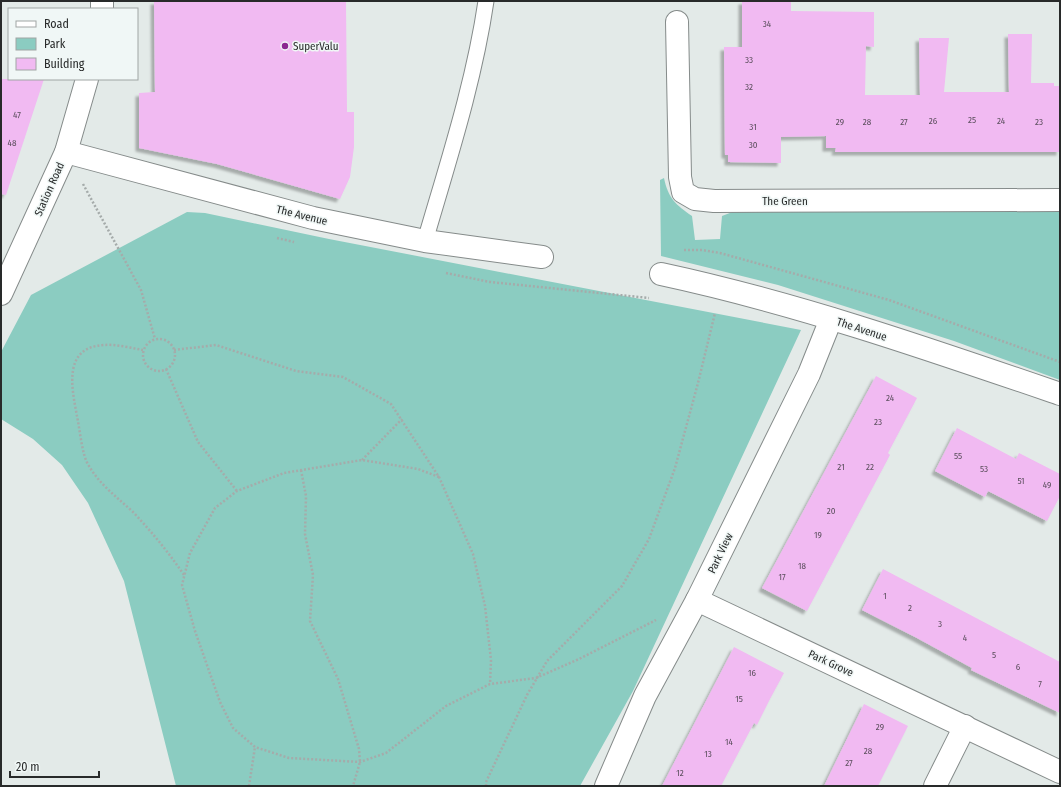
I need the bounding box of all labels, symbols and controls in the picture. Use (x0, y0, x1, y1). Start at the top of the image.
legend (8, 8, 138, 80)
text: Road (44, 17, 69, 31)
house number: 34 (763, 19, 772, 29)
text: Park (44, 37, 66, 51)
place label: SuperValu (293, 40, 338, 53)
marker: SuperValu (280, 41, 290, 51)
house number: 33 (745, 55, 753, 65)
text: Building (44, 57, 85, 71)
house number: 32 (745, 82, 753, 92)
house number: 47 (13, 110, 21, 120)
house number: 25 (968, 115, 976, 125)
house number: 26 (929, 116, 938, 126)
house number: 24 (997, 116, 1006, 126)
house number: 29 (836, 117, 844, 127)
house number: 28 (863, 117, 872, 127)
house number: 27 (900, 117, 908, 127)
house number: 23 (1035, 117, 1043, 127)
house number: 31 (749, 122, 757, 132)
house number: 48 (8, 138, 17, 148)
house number: 30 (749, 140, 758, 150)
street label: Station Road (32, 160, 67, 218)
street label: The Green (762, 195, 808, 208)
street label: The Avenue (275, 203, 329, 228)
street label: The Avenue (835, 315, 889, 344)
house number: 24 (886, 393, 895, 403)
house number: 23 (874, 417, 882, 427)
house number: 55 (954, 451, 962, 461)
house number: 21 (837, 462, 845, 472)
house number: 22 (866, 462, 874, 472)
house number: 53 (980, 464, 988, 474)
house number: 51 (1017, 476, 1025, 486)
house number: 49 (1043, 480, 1051, 490)
house number: 20 (827, 506, 836, 516)
house number: 19 (814, 530, 822, 540)
street label: Park View (705, 531, 736, 575)
house number: 18 (798, 561, 807, 571)
house number: 17 (778, 572, 786, 582)
house number: 1 (883, 591, 887, 601)
house number: 2 (908, 603, 912, 613)
house number: 3 (938, 619, 942, 629)
house number: 4 (963, 633, 968, 643)
street label: Park Grove (806, 647, 855, 679)
house number: 5 (992, 650, 996, 660)
house number: 6 (1016, 662, 1021, 672)
house number: 16 (748, 668, 757, 678)
house number: 7 (1038, 679, 1042, 689)
house number: 15 (735, 694, 743, 704)
house number: 29 (876, 722, 884, 732)
house number: 14 (725, 737, 734, 747)
house number: 28 (864, 746, 873, 756)
house number: 13 (704, 749, 712, 759)
scale bar (10, 753, 99, 779)
house number: 27 (845, 758, 853, 768)
text: 20 m (16, 760, 40, 774)
house number: 12 (676, 768, 684, 778)

